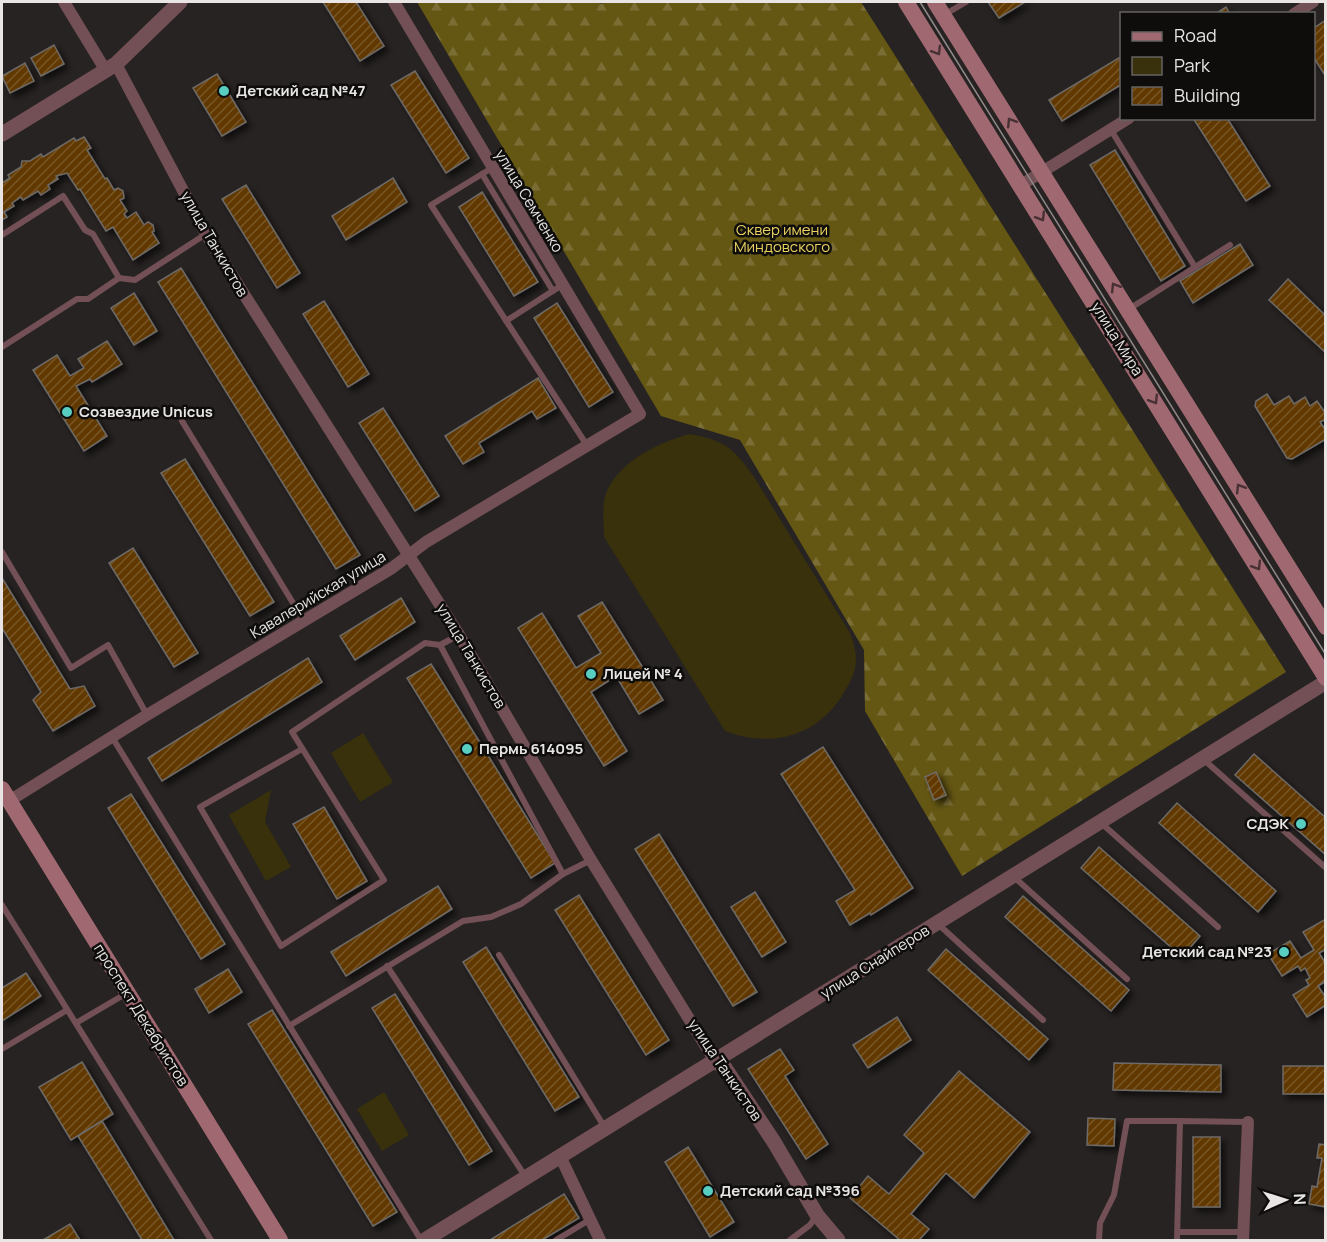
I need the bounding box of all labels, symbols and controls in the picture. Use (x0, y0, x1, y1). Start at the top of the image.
legend (1120, 12, 1315, 120)
text: Road (1174, 23, 1217, 47)
one-way arrow (930, 45, 942, 55)
text: Park (1174, 53, 1211, 77)
place label: Детский сад №47 (236, 80, 366, 101)
text: Building (1174, 83, 1240, 107)
marker: Детский сад №47 (217, 84, 231, 98)
one-way arrow (1007, 118, 1018, 129)
street label: улица Семченко (490, 145, 569, 256)
street label: улица Танкистов (176, 187, 253, 300)
one-way arrow (1033, 210, 1044, 221)
park label: Сквер имени Миндовского (734, 219, 830, 257)
one-way arrow (1110, 283, 1122, 293)
street label: улица Мира (1086, 298, 1149, 380)
one-way arrow (1147, 394, 1159, 404)
place label: Созвездие Unicus (79, 401, 213, 422)
marker: Созвездие Unicus (60, 405, 74, 419)
one-way arrow (1235, 484, 1247, 494)
street label: Кавалерийская улица (246, 546, 389, 643)
one-way arrow (1250, 560, 1262, 570)
street label: улица Танкистов (432, 599, 511, 712)
place label: Лицей № 4 (603, 663, 683, 684)
marker: Лицей № 4 (584, 667, 598, 681)
place label: Пермь 614095 (479, 738, 583, 759)
marker: Пермь 614095 (460, 742, 474, 756)
place label: СДЭК (1246, 813, 1289, 834)
marker: СДЭК (1294, 817, 1308, 831)
street label: улица Снайперов (816, 920, 933, 1004)
street label: проспект Декабристов (89, 940, 194, 1090)
place label: Детский сад №23 (1142, 941, 1272, 962)
marker: Детский сад №23 (1277, 945, 1291, 959)
street label: улица Танкистов (683, 1015, 767, 1125)
north arrow (1255, 1170, 1315, 1230)
place label: Детский сад №396 (720, 1180, 860, 1201)
marker: Детский сад №396 (701, 1184, 715, 1198)
text: N (1289, 1193, 1311, 1206)

